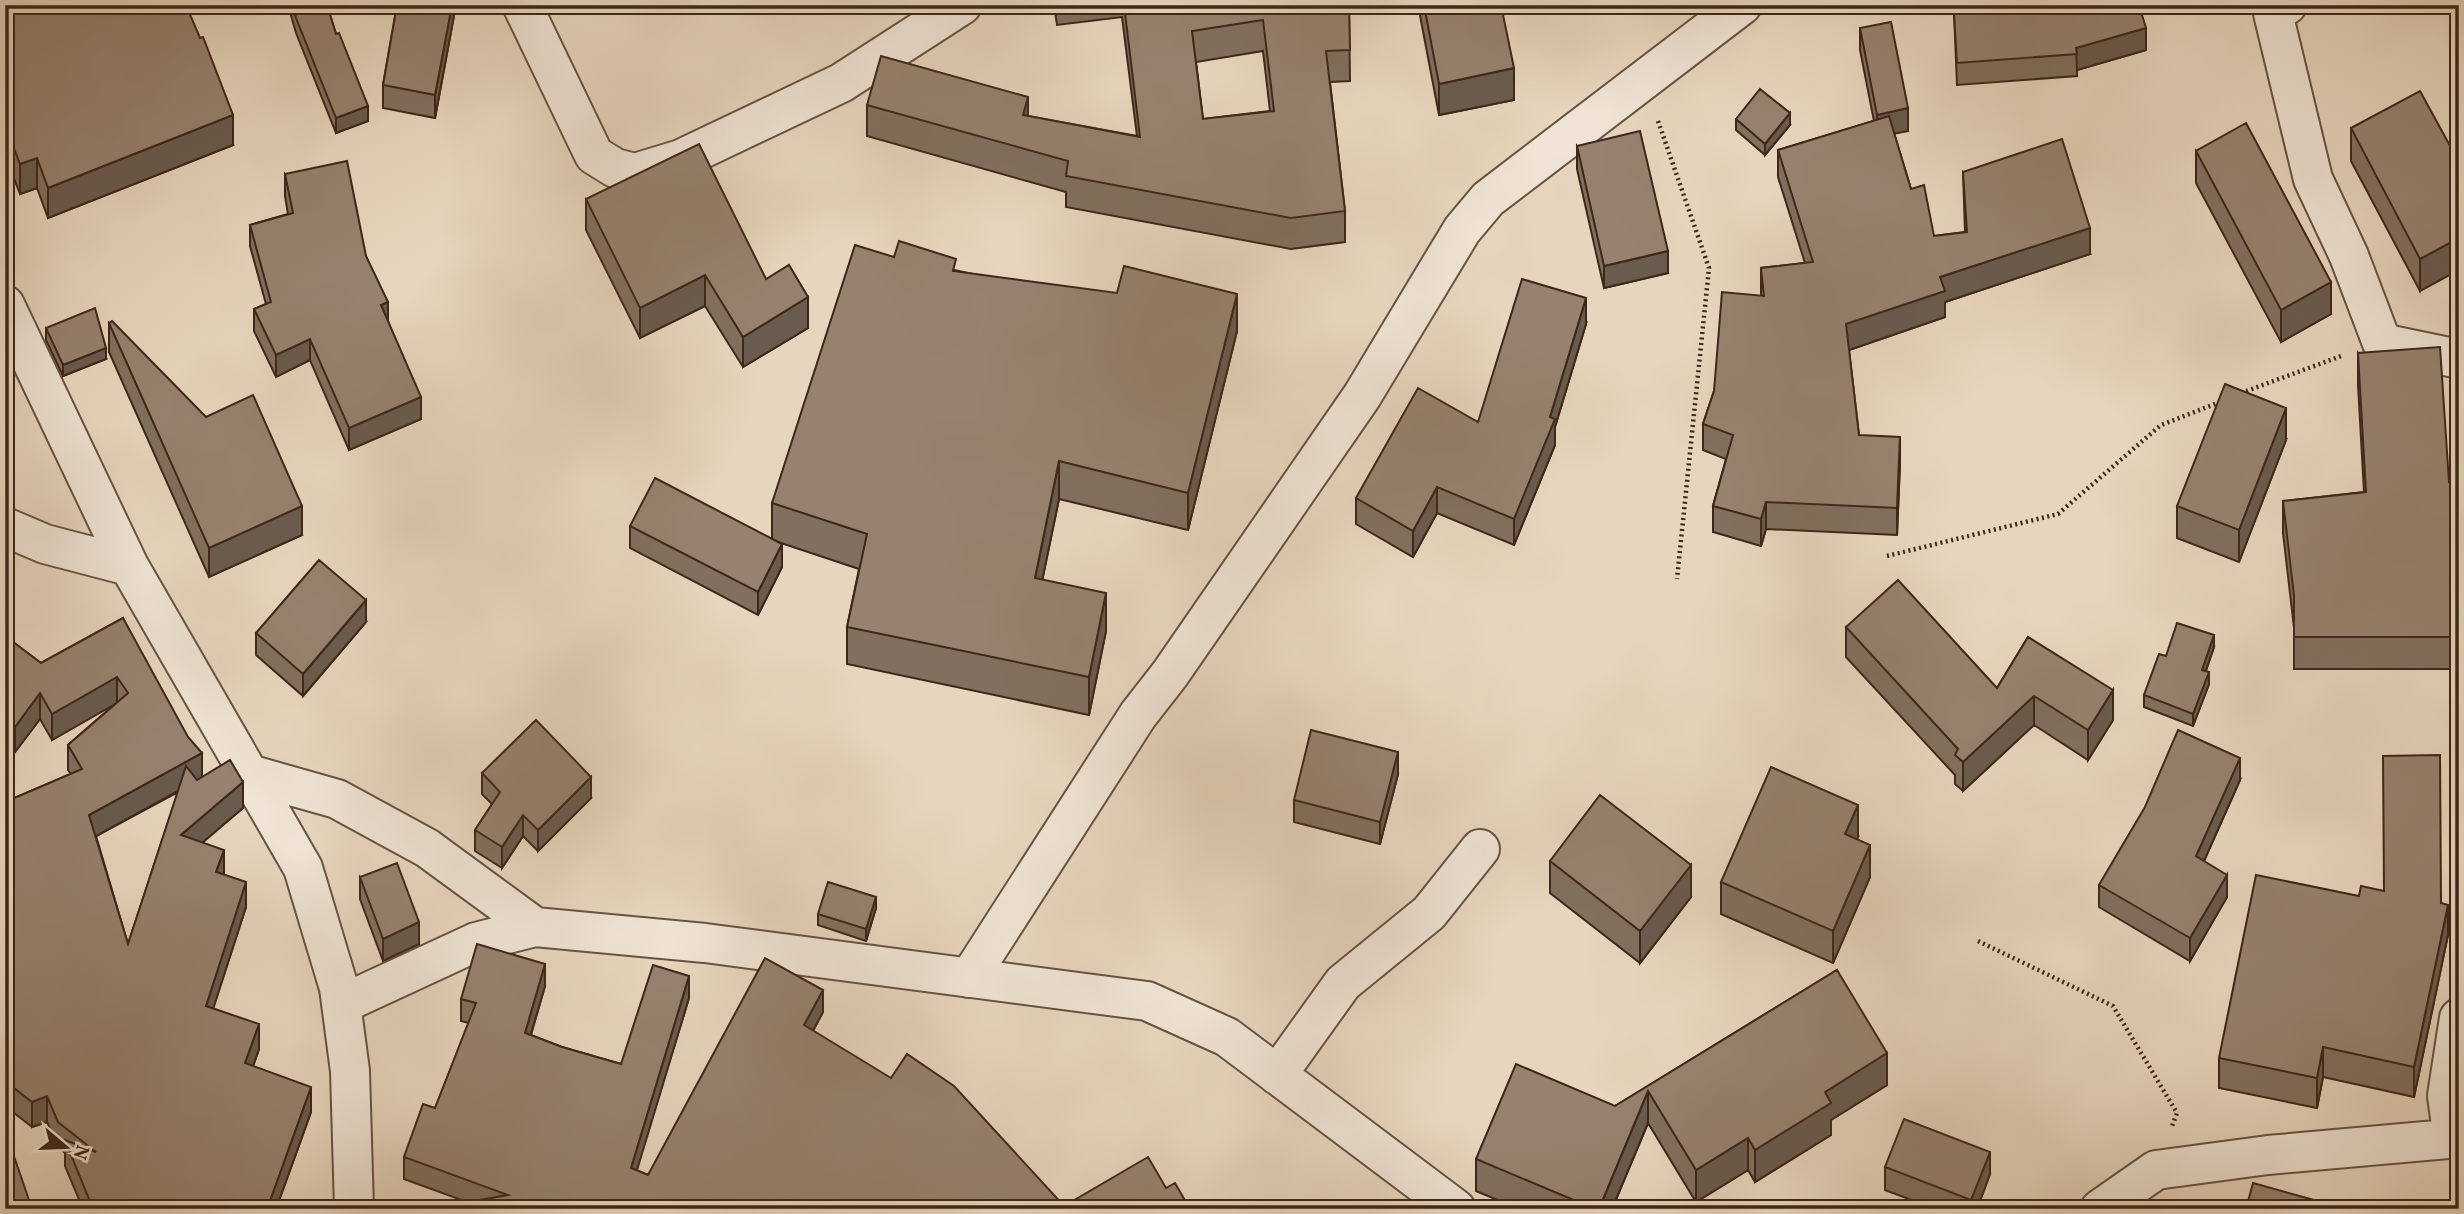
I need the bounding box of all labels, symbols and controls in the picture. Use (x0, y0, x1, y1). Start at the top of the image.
north arrow (32, 1112, 102, 1182)
text: N (66, 1141, 95, 1163)

